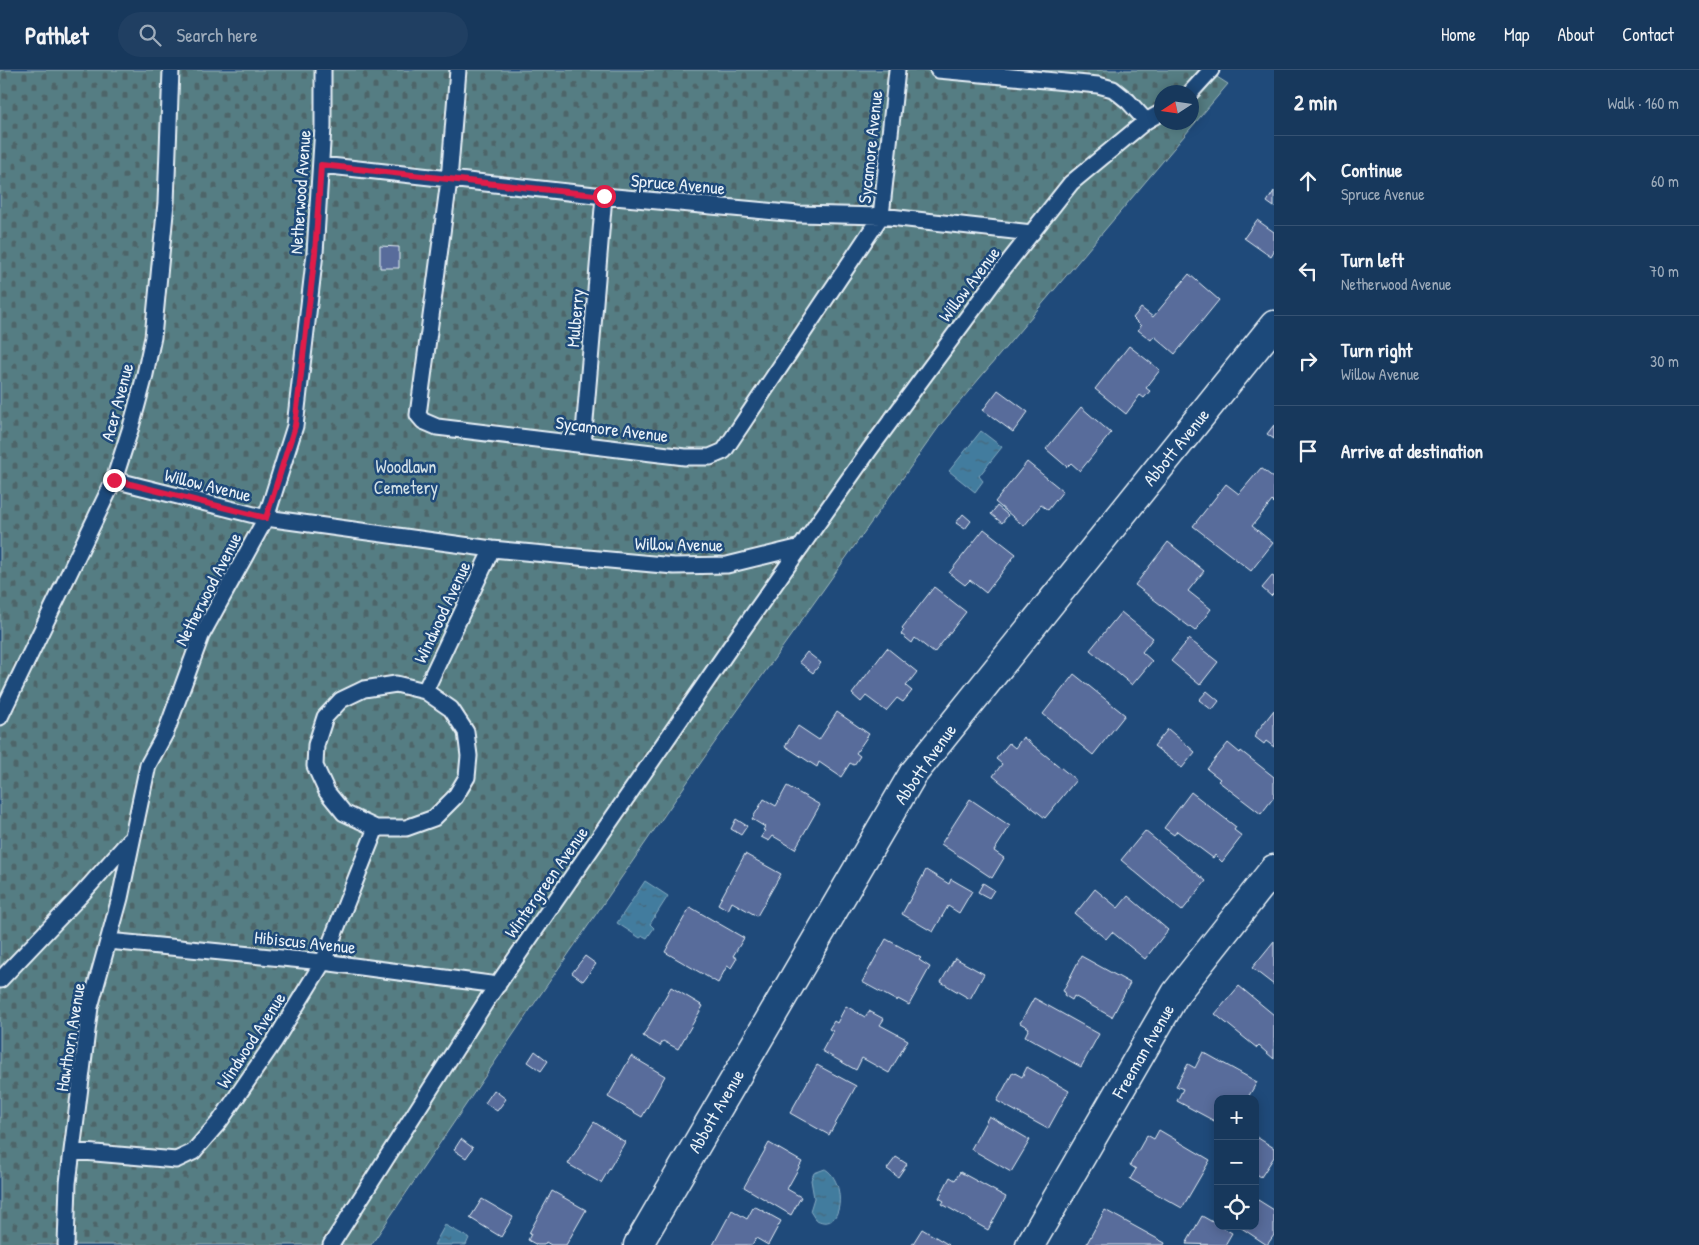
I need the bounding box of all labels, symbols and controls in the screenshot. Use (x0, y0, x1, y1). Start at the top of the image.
search box (118, 12, 468, 57)
text: Pathlet (25, 19, 88, 51)
icon: search (136, 21, 164, 49)
text: Search here (176, 22, 258, 48)
text: Home (1441, 22, 1476, 47)
text: Map (1504, 22, 1529, 47)
text: About (1557, 22, 1594, 47)
text: Contact (1622, 22, 1674, 47)
north arrow (1154, 85, 1199, 130)
text: 2 min (1294, 88, 1337, 117)
street label: Sycamore Avenue (852, 89, 888, 205)
text: Walk · 160 m (1607, 92, 1679, 114)
street label: Netherwood Avenue (283, 129, 317, 255)
text: Continue (1341, 157, 1402, 183)
street label: Spruce Avenue (630, 167, 726, 201)
icon: ahead (1294, 167, 1322, 195)
text: 60 m (1651, 170, 1679, 192)
text: Spruce Avenue (1341, 183, 1425, 205)
route start (593, 185, 616, 208)
street label: Willow Avenue (932, 241, 1006, 327)
text: Turn left (1341, 247, 1404, 273)
icon: left (1294, 257, 1322, 285)
text: 70 m (1649, 260, 1679, 282)
text: Netherwood Avenue (1341, 273, 1451, 295)
street label: Mulberry (560, 287, 590, 348)
text: Turn right (1341, 337, 1412, 363)
icon: right (1294, 347, 1322, 375)
text: 30 m (1650, 350, 1679, 372)
street label: Acer Avenue (95, 360, 139, 444)
text: Willow Avenue (1341, 363, 1419, 385)
street label: Abbott Avenue (1137, 403, 1215, 491)
street label: Sycamore Avenue (554, 410, 670, 448)
icon: arrive (1294, 437, 1322, 465)
text: Arrive at destination (1341, 438, 1483, 464)
park label: Woodlawn Cemetery (374, 454, 439, 500)
street label: Willow Avenue (162, 462, 254, 508)
route end (103, 469, 126, 492)
street label: Netherwood Avenue (169, 528, 247, 650)
street label: Willow Avenue (635, 531, 723, 557)
street label: Windwood Avenue (407, 557, 477, 667)
street label: Abbott Avenue (888, 719, 962, 809)
street label: Wintergreen Avenue (498, 821, 594, 943)
street label: Hibiscus Avenue (253, 924, 357, 960)
street label: Hawthorn Avenue (49, 981, 91, 1093)
street label: Windwood Avenue (211, 987, 291, 1093)
street label: Freeman Avenue (1105, 999, 1180, 1104)
street label: Abbott Avenue (682, 1064, 750, 1158)
map controls (1214, 1095, 1259, 1230)
button: + (1214, 1095, 1259, 1140)
button: − (1214, 1140, 1259, 1185)
button: locate (1214, 1185, 1259, 1230)

